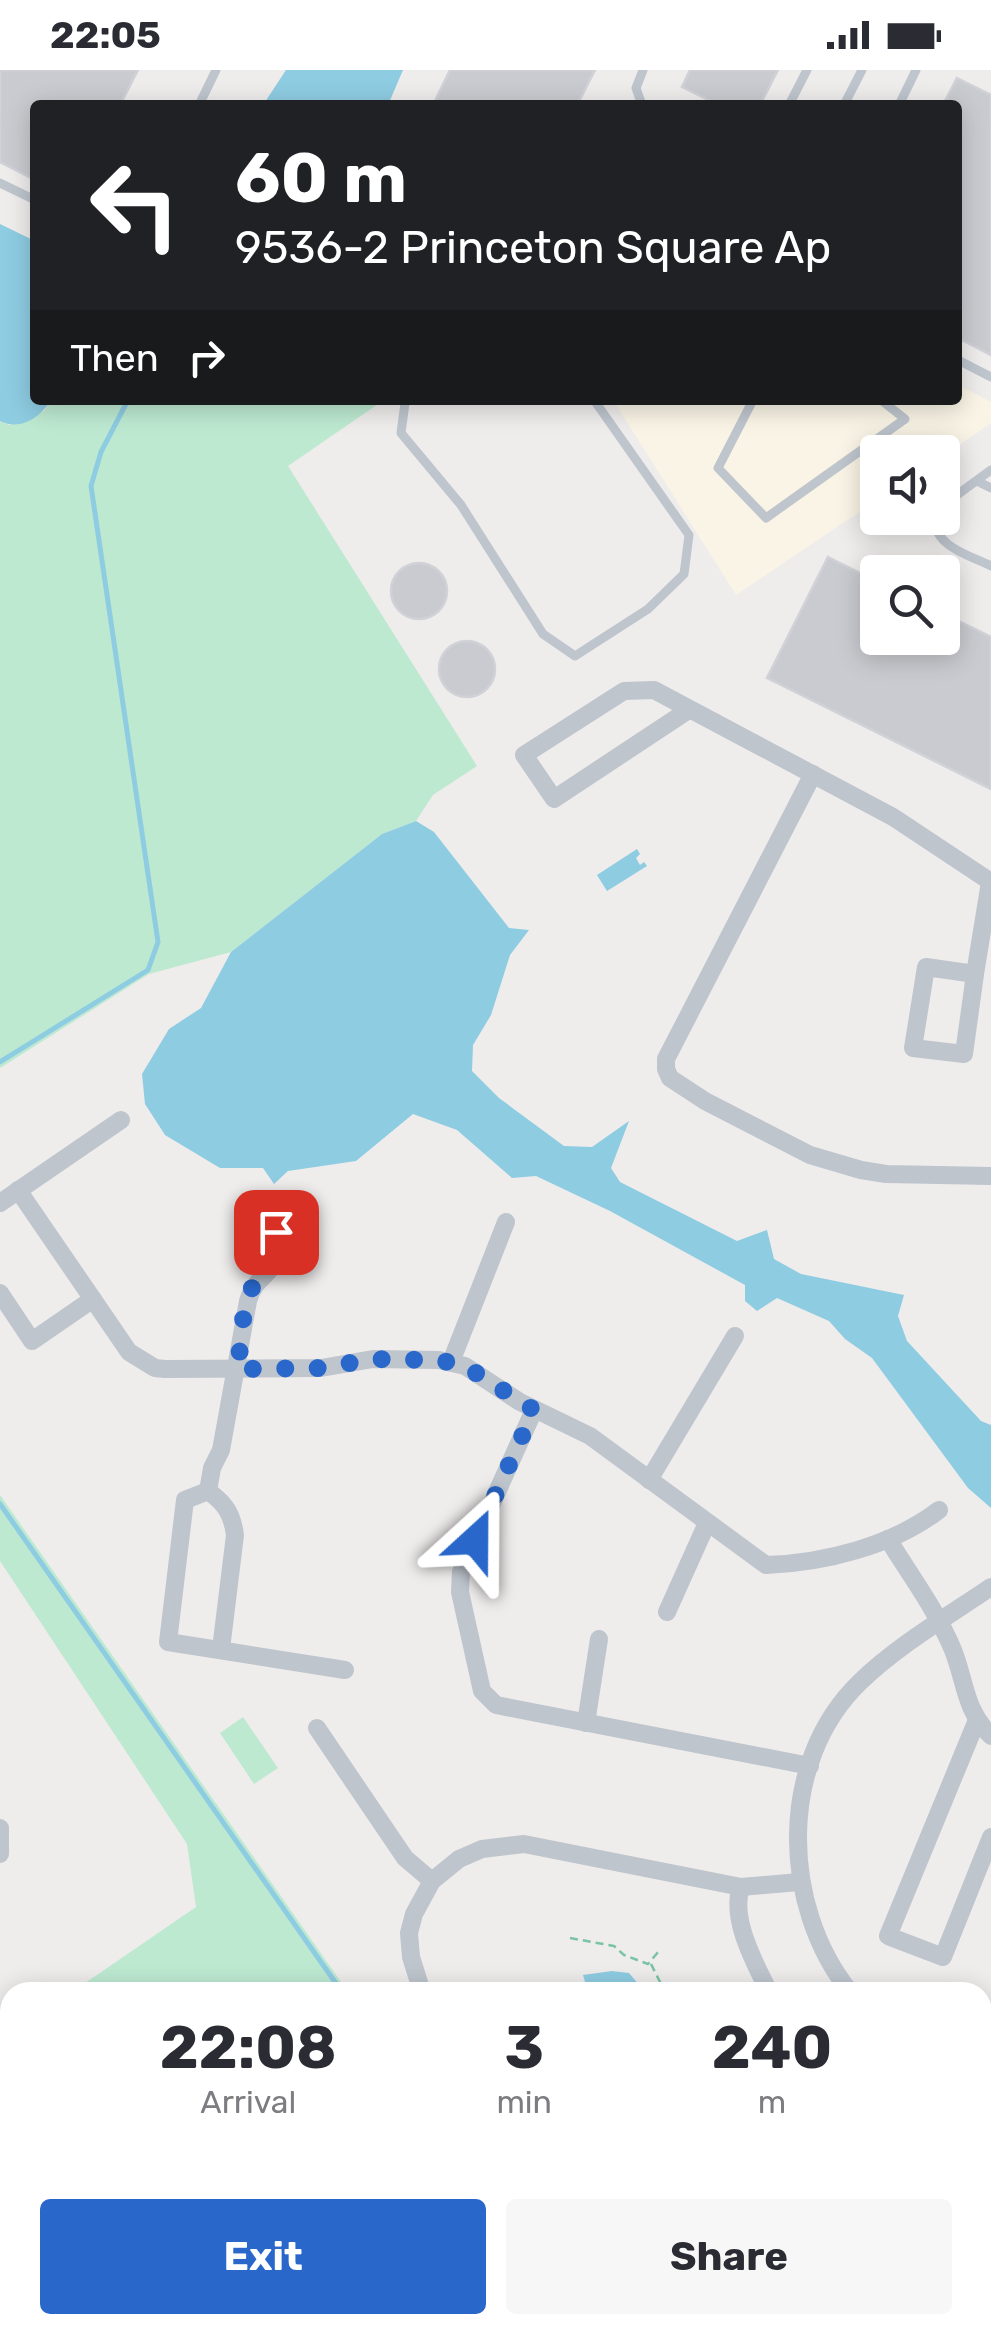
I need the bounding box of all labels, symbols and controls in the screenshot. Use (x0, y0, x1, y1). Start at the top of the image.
text: 22:05 (50, 12, 161, 58)
text: 60 m (235, 137, 407, 220)
icon: left (70, 140, 200, 270)
text: 9536-2 Princeton Square Ap (235, 221, 831, 274)
icon: right (179, 330, 234, 385)
text: Then (70, 335, 159, 381)
map controls (860, 435, 960, 655)
button: sound (860, 435, 960, 535)
button: search (860, 555, 960, 655)
pin (234, 1190, 319, 1275)
icon: arrive (249, 1205, 304, 1260)
position arrow (423, 1488, 527, 1592)
text: 22:08 (160, 2012, 337, 2083)
text: 3 (504, 2012, 544, 2083)
text: 240 (712, 2012, 832, 2083)
text: Arrival (200, 2083, 296, 2121)
text: min (496, 2083, 552, 2121)
text: m (758, 2083, 786, 2121)
button: Exit (40, 2199, 486, 2314)
button: Share (506, 2199, 952, 2314)

